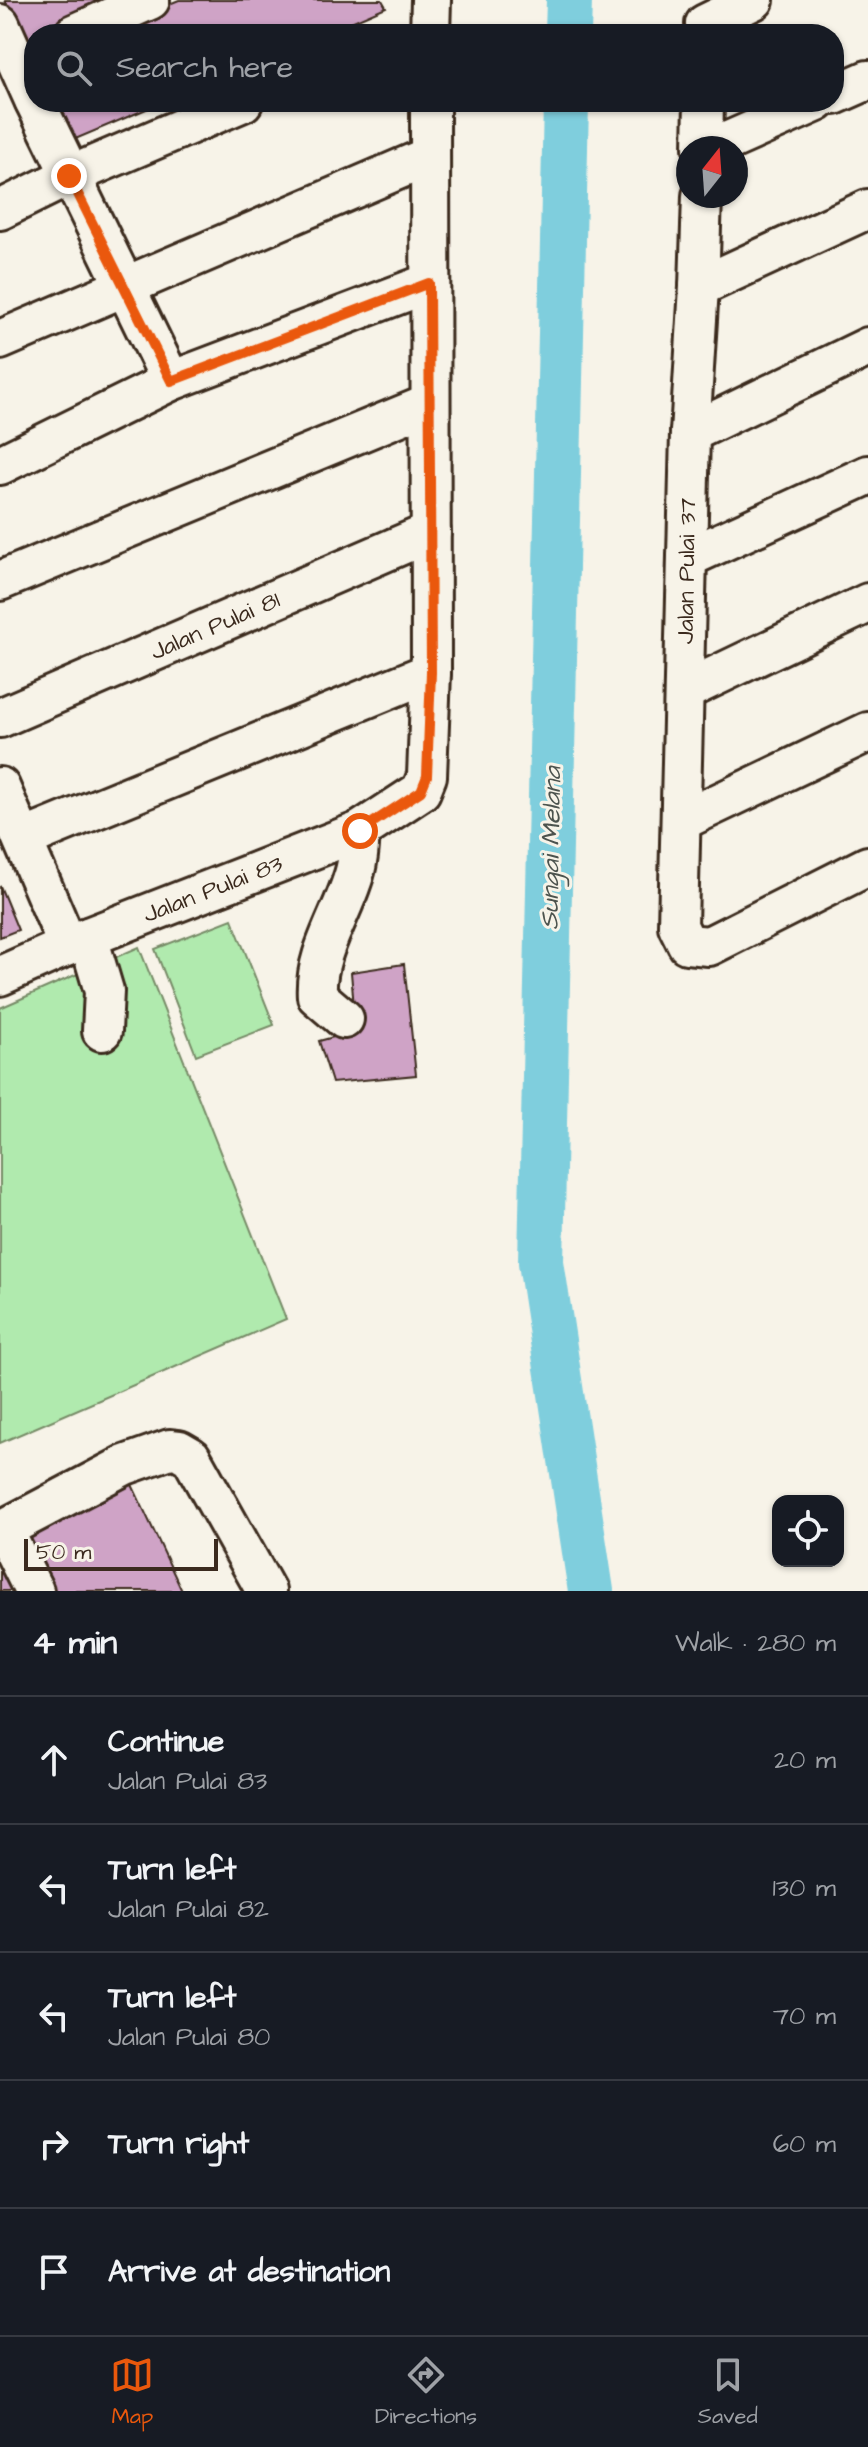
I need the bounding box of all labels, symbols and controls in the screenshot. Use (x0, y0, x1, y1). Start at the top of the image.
search box (24, 24, 844, 112)
icon: search (52, 46, 96, 90)
text: Search here (116, 47, 293, 89)
north arrow (676, 136, 748, 208)
route end (51, 158, 87, 194)
street label: Jalan Pulai 37 (669, 497, 705, 644)
street label: Jalan Pulai 81 (145, 583, 285, 669)
water label: Sungai Melana (532, 764, 571, 930)
route start (342, 813, 378, 849)
street label: Jalan Pulai 83 (138, 847, 288, 932)
map controls (772, 1495, 844, 1567)
button: locate (772, 1495, 844, 1567)
scale bar (24, 1535, 218, 1571)
text: 50 m (36, 1537, 91, 1568)
text: 4 min (32, 1619, 117, 1667)
text: Walk · 280 m (675, 1625, 836, 1661)
text: Continue (108, 1721, 224, 1763)
icon: ahead (32, 1738, 76, 1782)
text: 20 m (774, 1742, 836, 1778)
text: Jalan Pulai 83 (108, 1763, 267, 1799)
text: Turn left (108, 1849, 236, 1891)
icon: left (32, 1866, 76, 1910)
text: 130 m (772, 1870, 836, 1906)
text: Jalan Pulai 82 (108, 1891, 269, 1927)
text: Turn left (108, 1977, 236, 2019)
icon: left (32, 1994, 76, 2038)
text: 70 m (773, 1998, 836, 2034)
text: Jalan Pulai 80 (108, 2019, 270, 2055)
icon: right (32, 2122, 76, 2166)
text: Turn right (108, 2123, 249, 2165)
text: 60 m (773, 2126, 836, 2162)
icon: arrive (32, 2250, 76, 2294)
text: Arrive at destination (108, 2251, 390, 2293)
tab: Map (110, 2353, 154, 2432)
tab: Directions (375, 2353, 477, 2432)
tab: Saved (698, 2353, 758, 2432)

